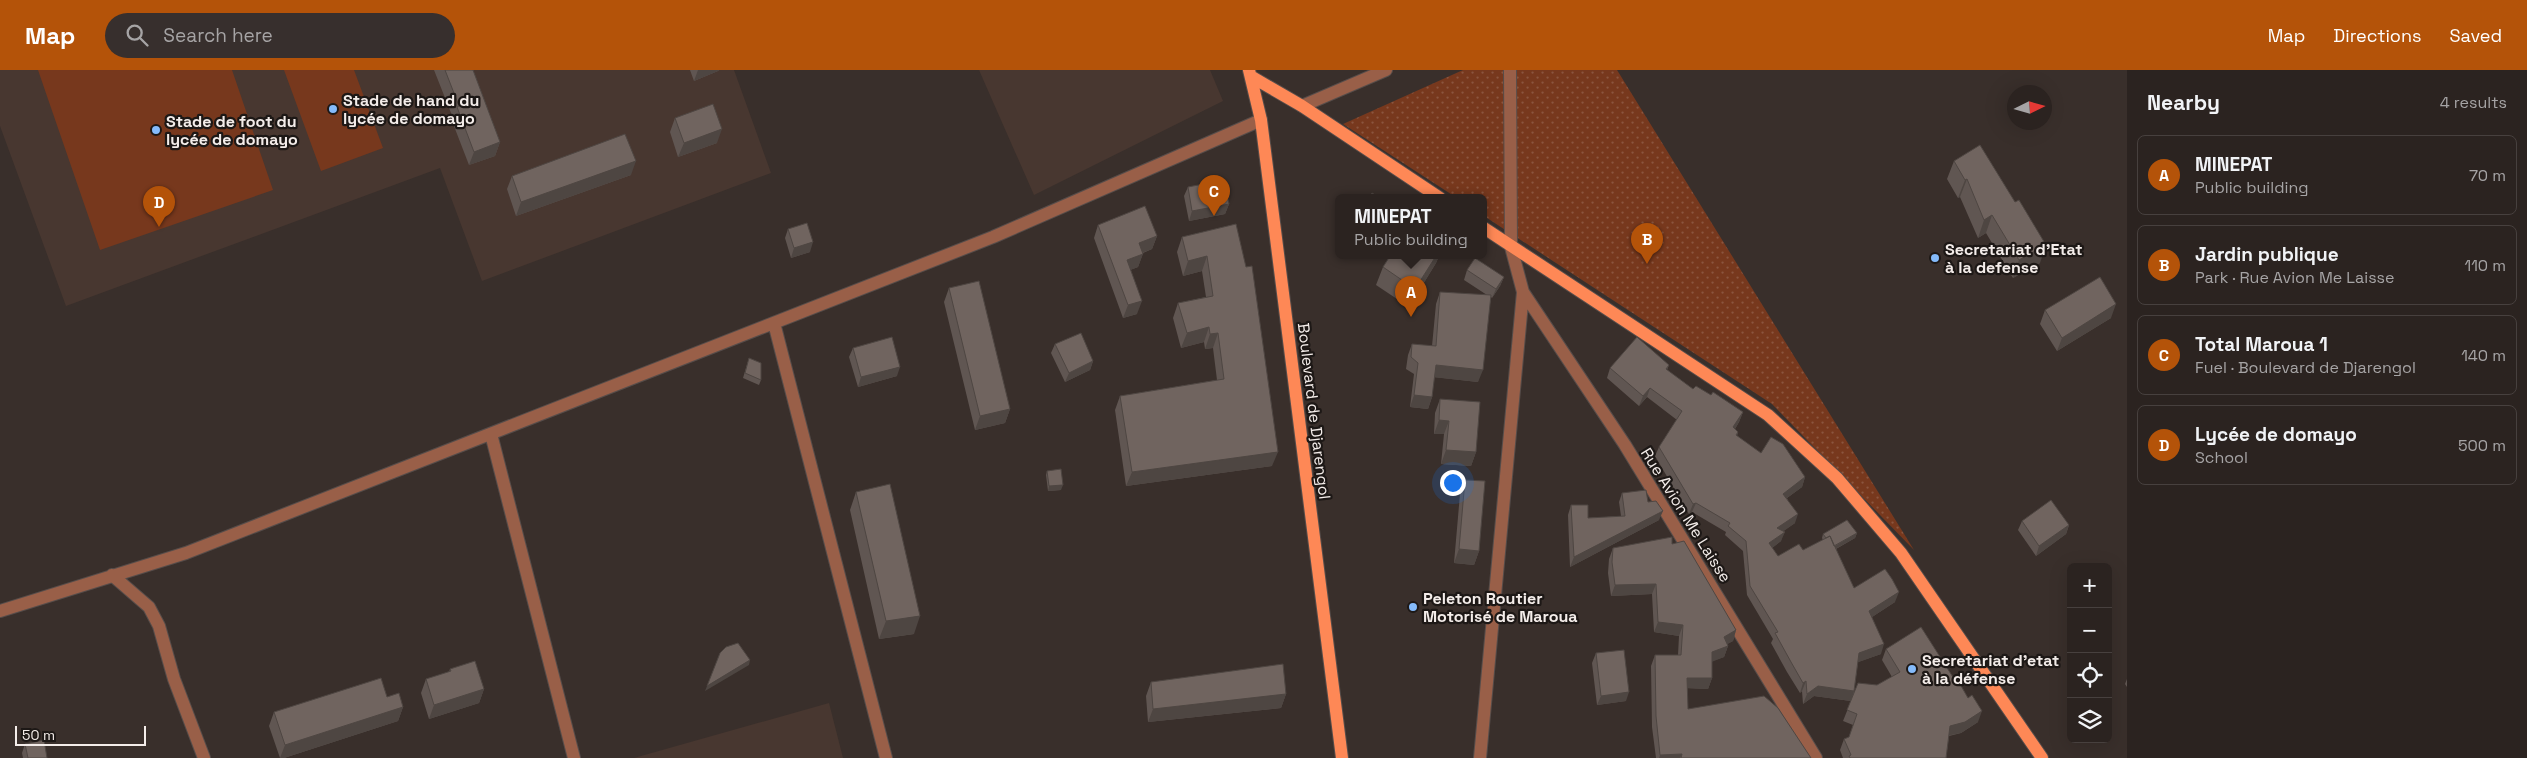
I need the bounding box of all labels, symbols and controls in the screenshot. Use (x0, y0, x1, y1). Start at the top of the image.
search box (105, 13, 455, 58)
text: Map (25, 20, 75, 51)
icon: search (123, 21, 151, 49)
text: Search here (163, 23, 273, 48)
text: Map (2268, 24, 2305, 47)
text: Directions (2333, 24, 2422, 47)
text: Saved (2450, 24, 2502, 47)
north arrow (2007, 85, 2052, 130)
text: Nearby (2147, 89, 2220, 116)
place label: Stade de hand du lycée de domayo (343, 90, 479, 129)
text: 4 results (2440, 92, 2507, 113)
marker: Stade de hand du lycée de domayo (327, 103, 339, 115)
place label: Stade de foot du lycée de domayo (166, 111, 298, 150)
marker: Stade de foot du lycée de domayo (150, 124, 162, 136)
text: MINEPAT (2195, 152, 2272, 177)
text: A (2159, 165, 2169, 186)
text: 70 m (2469, 165, 2506, 186)
pin: C (1198, 175, 1230, 216)
text: Public building (2195, 177, 2308, 198)
pin: D (143, 186, 175, 227)
popup (1335, 194, 1487, 259)
text: MINEPAT (1354, 204, 1432, 229)
pin: B (1631, 223, 1663, 264)
text: Public building (1354, 229, 1468, 250)
place label: Secretariat d'Etat à la defense (1945, 239, 2083, 278)
text: Jardin publique (2195, 242, 2339, 267)
marker: Secretariat d'Etat à la defense (1929, 252, 1941, 264)
text: B (2159, 255, 2169, 276)
text: 110 m (2464, 255, 2506, 276)
text: Park · Rue Avion Me Laisse (2195, 267, 2395, 288)
pin: A (1395, 276, 1427, 317)
street label: Boulevard de Djarengol (1293, 321, 1335, 501)
text: Total Maroua 1 (2195, 332, 2328, 357)
text: C (2159, 345, 2169, 366)
text: 140 m (2461, 345, 2506, 366)
text: Fuel · Boulevard de Djarengol (2195, 357, 2416, 378)
text: Lycée de domayo (2195, 422, 2357, 447)
text: D (2159, 435, 2169, 456)
text: 500 m (2458, 435, 2506, 456)
street label: Rue Avion Me Laisse (1636, 444, 1736, 586)
text: School (2195, 447, 2248, 468)
your location (1440, 470, 1466, 496)
map controls (2067, 563, 2112, 743)
button: + (2067, 563, 2112, 608)
place label: Peleton Routier Motorisé de Maroua (1423, 588, 1578, 627)
marker: Peleton Routier Motorisé de Maroua (1407, 601, 1419, 613)
button: − (2067, 608, 2112, 653)
place label: Secretariat d'etat à la défense (1922, 650, 2059, 689)
button: locate (2067, 653, 2112, 698)
marker: Secretariat d'etat à la défense (1906, 663, 1918, 675)
button: layers (2067, 698, 2112, 743)
scale bar (15, 723, 146, 746)
text: 50 m (22, 726, 55, 744)

